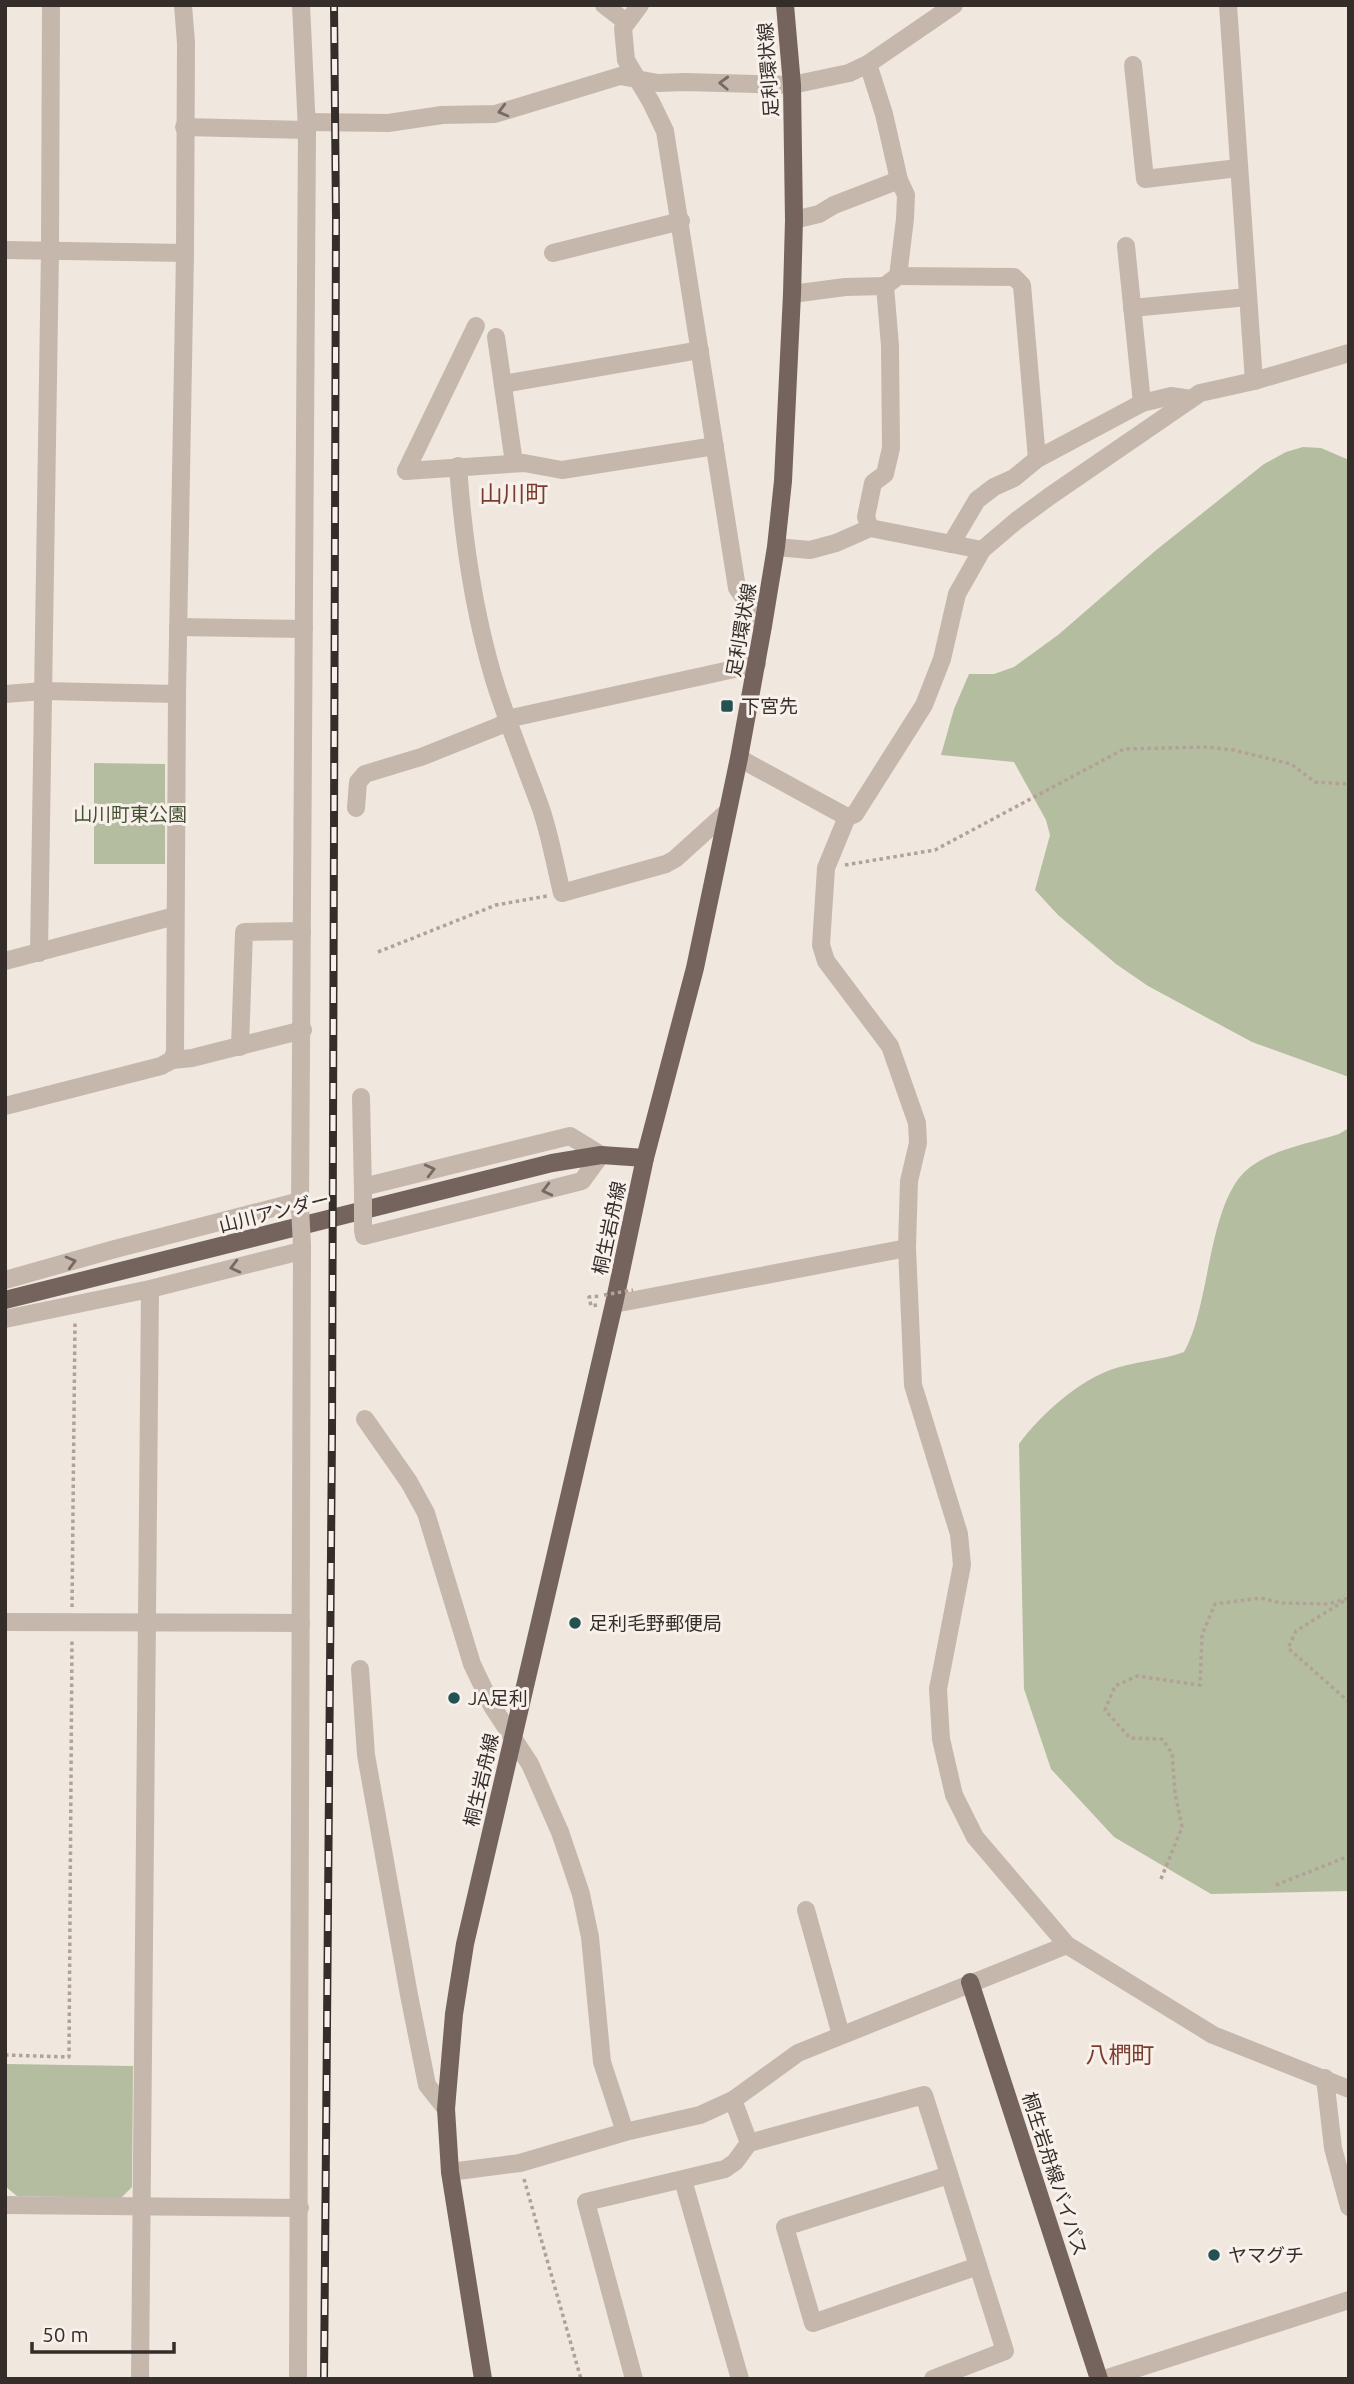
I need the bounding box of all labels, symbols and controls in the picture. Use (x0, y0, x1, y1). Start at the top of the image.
street label: 足利環状線 (754, 22, 782, 118)
one-way arrow (718, 75, 729, 90)
one-way arrow (497, 103, 509, 117)
district label: 山川町 (480, 481, 549, 506)
street label: 足利環状線 (722, 581, 760, 679)
place label: 下宮先 (741, 695, 798, 717)
marker: 下宮先 (719, 698, 735, 714)
park label: 山川町東公園 (73, 803, 187, 825)
one-way arrow (424, 1164, 436, 1178)
street label: 桐生岩舟線 (588, 1179, 630, 1277)
one-way arrow (541, 1182, 553, 1196)
street label: 山川アンダー (216, 1188, 332, 1236)
one-way arrow (65, 1256, 77, 1270)
one-way arrow (229, 1259, 241, 1273)
place label: 足利毛野郵便局 (589, 1612, 722, 1634)
marker: 足利毛野郵便局 (567, 1615, 583, 1631)
place label: JA足利 (468, 1687, 528, 1709)
marker: JA足利 (446, 1690, 462, 1706)
street label: 桐生岩舟線 (460, 1731, 502, 1829)
district label: 八椚町 (1086, 2042, 1155, 2067)
street label: 桐生岩舟線バイパス (1018, 2089, 1092, 2259)
place label: ヤマグチ (1228, 2244, 1304, 2266)
marker: ヤマグチ (1206, 2247, 1222, 2263)
scale bar (32, 2310, 173, 2354)
text: 50 m (42, 2322, 89, 2346)

